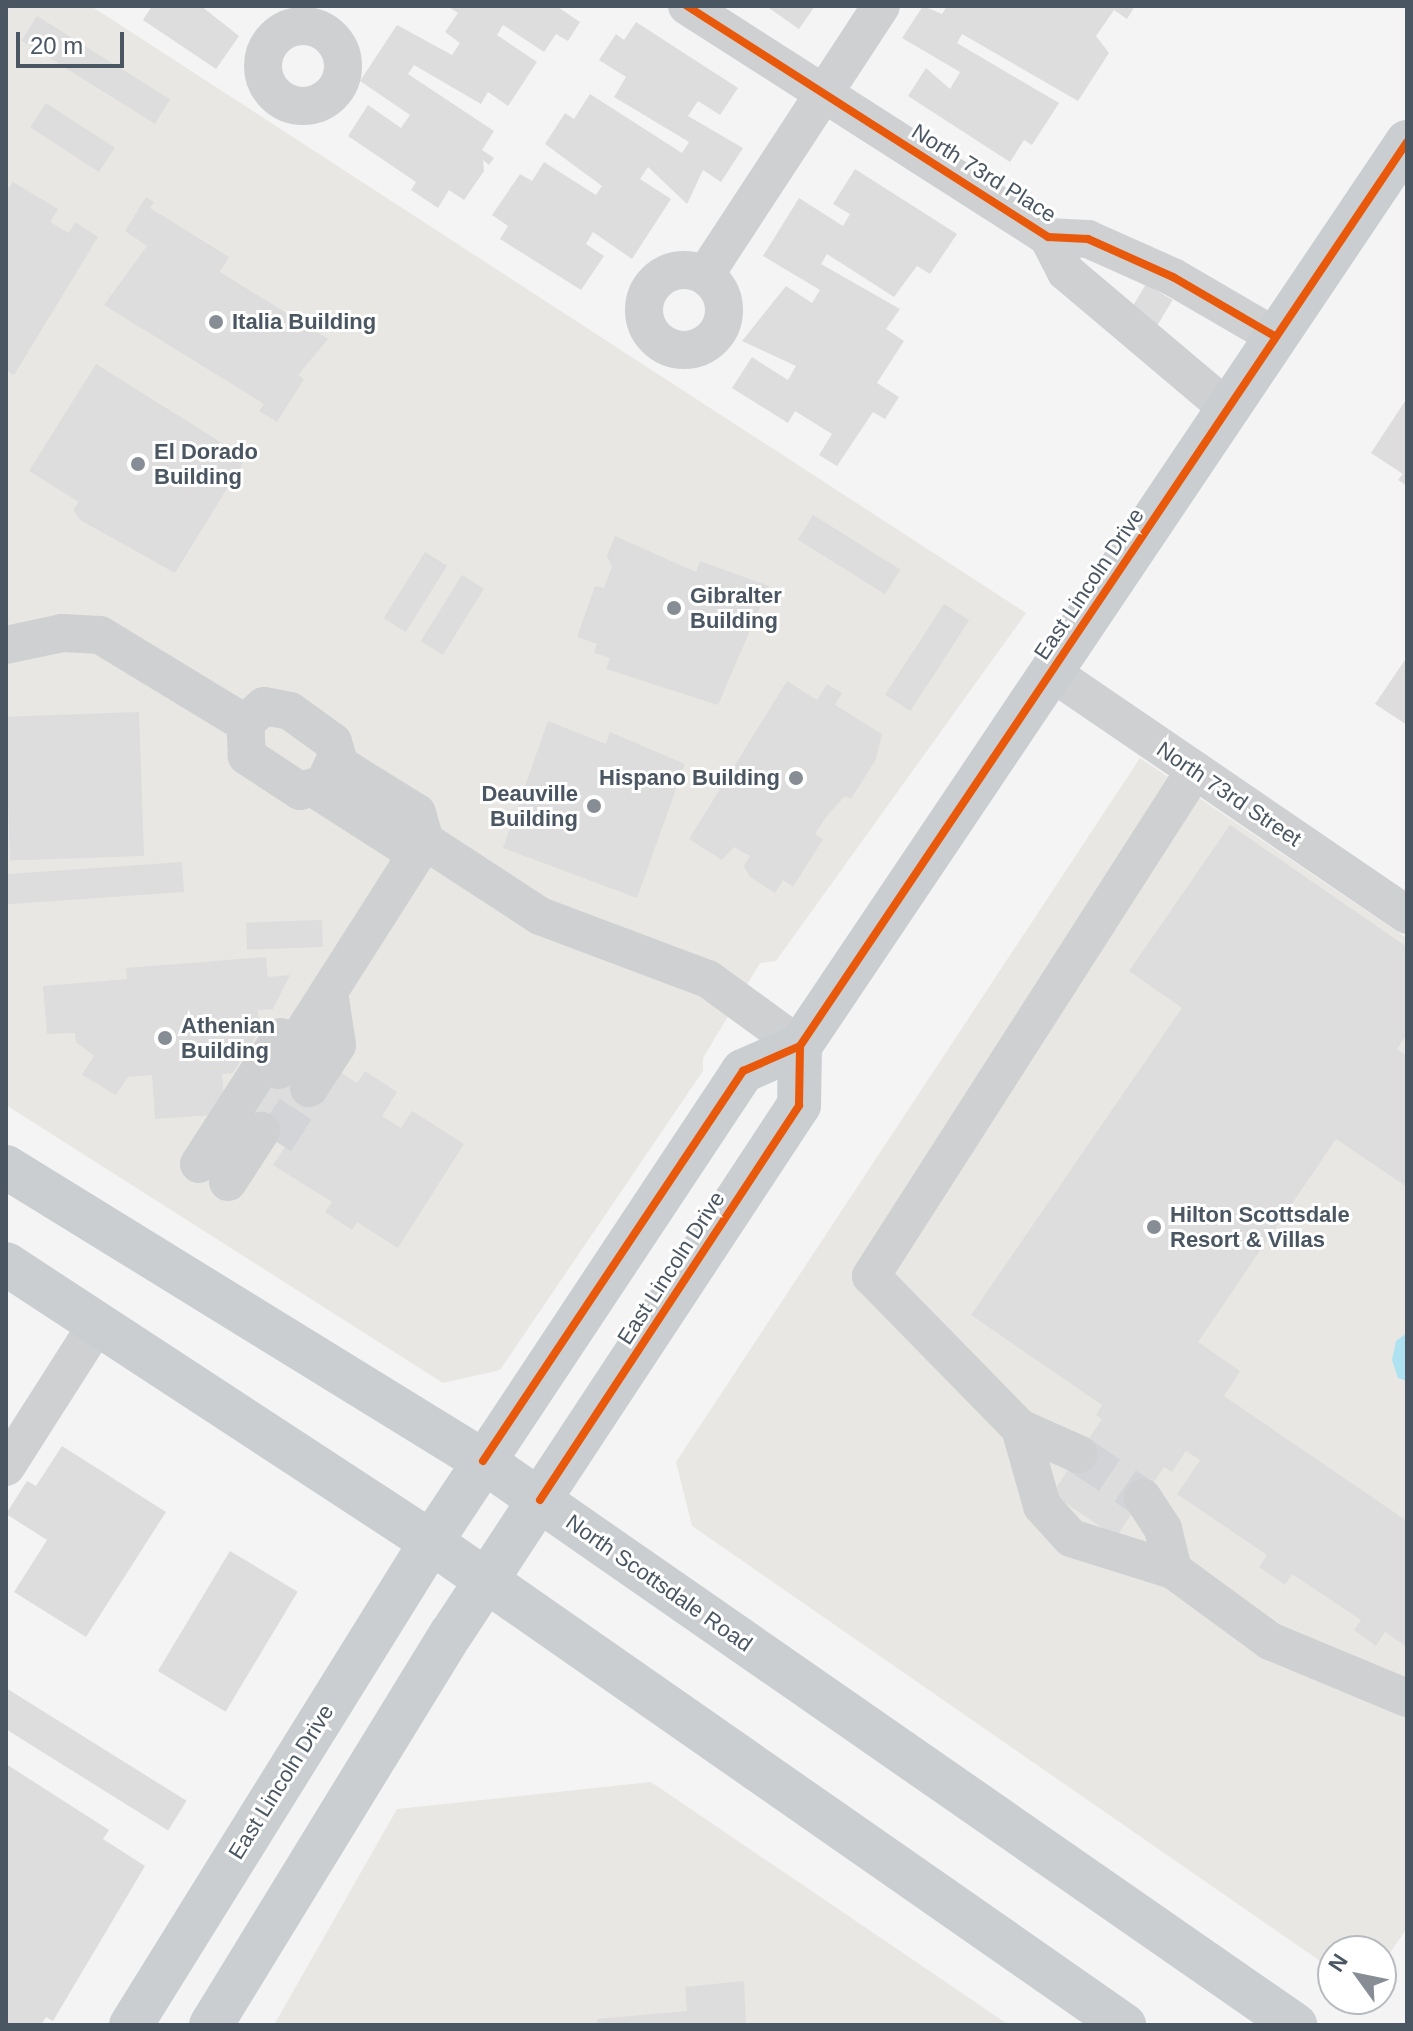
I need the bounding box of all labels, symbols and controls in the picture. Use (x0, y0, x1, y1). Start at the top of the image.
scale bar (20, 16, 128, 66)
text: 20 m (30, 32, 83, 59)
street label: North 73rd Place (907, 118, 1061, 228)
place label: Italia Building (232, 309, 376, 335)
marker: Italia Building (207, 313, 225, 331)
place label: El Dorado Building (154, 438, 258, 490)
marker: El Dorado Building (129, 455, 147, 473)
street label: East Lincoln Drive (1028, 503, 1150, 665)
place label: Gibralter Building (690, 582, 782, 634)
marker: Gibralter Building (665, 599, 683, 617)
street label: North 73rd Street (1152, 736, 1306, 852)
place label: Hispano Building (599, 765, 780, 791)
marker: Hispano Building (787, 769, 805, 787)
place label: Deauville Building (481, 780, 578, 832)
marker: Deauville Building (585, 797, 603, 815)
place label: Athenian Building (181, 1012, 275, 1064)
marker: Athenian Building (156, 1029, 174, 1047)
street label: East Lincoln Drive (612, 1186, 730, 1350)
place label: Hilton Scottsdale Resort & Villas (1170, 1201, 1350, 1252)
marker: Hilton Scottsdale Resort & Villas (1145, 1218, 1163, 1236)
street label: North Scottsdale Road (561, 1509, 757, 1657)
street label: East Lincoln Drive (223, 1700, 339, 1864)
north arrow (1317, 1935, 1397, 2015)
text: N (1323, 1949, 1353, 1976)

